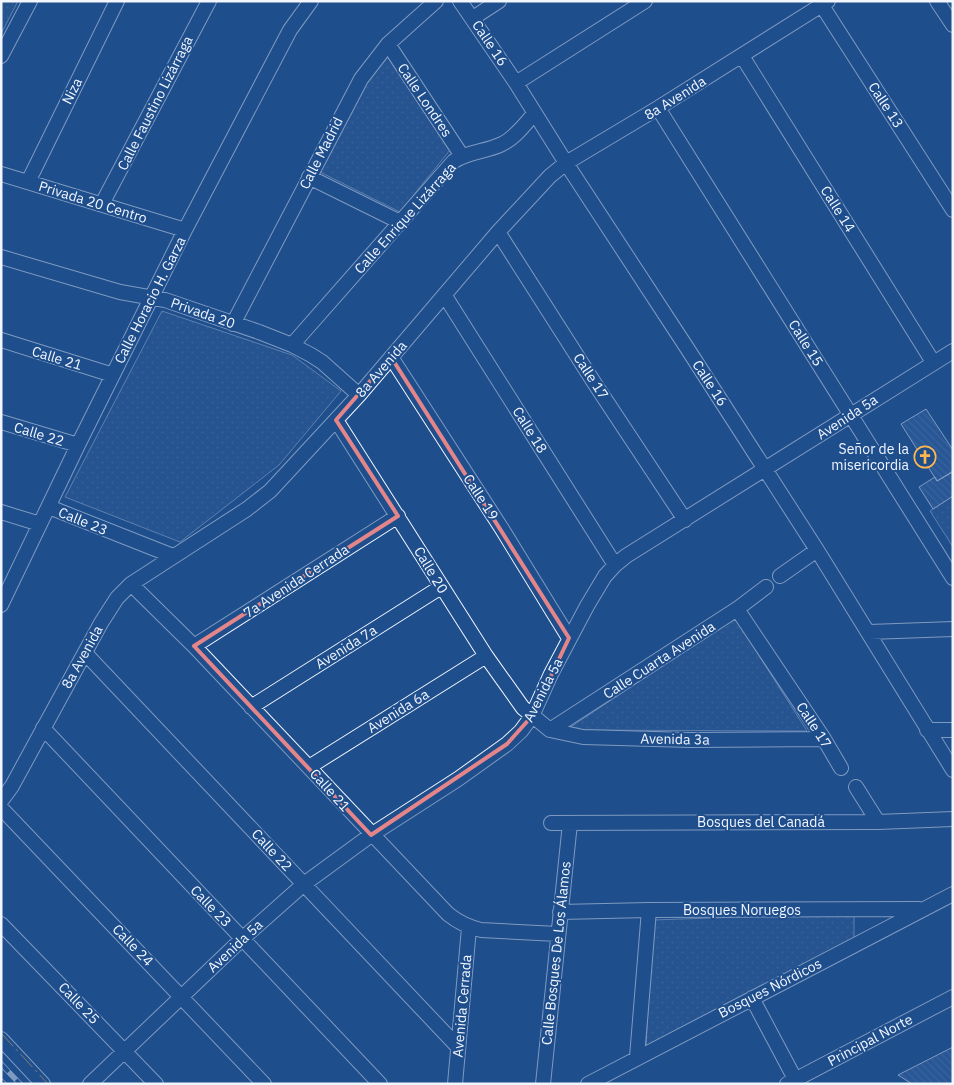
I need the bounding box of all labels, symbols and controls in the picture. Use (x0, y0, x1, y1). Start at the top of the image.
street label: Calle 16 (468, 17, 512, 69)
street label: Calle Faustino Lizárraga (113, 32, 197, 173)
street label: Calle Londres (394, 60, 456, 140)
street label: 8a Avenida (641, 72, 710, 124)
street label: Niza (58, 74, 86, 107)
street label: Calle 13 (864, 78, 908, 132)
street label: Calle Madrid (295, 114, 347, 192)
street label: Calle Enrique Lizárraga (350, 158, 460, 277)
street label: Privada 20 Centro (37, 177, 150, 227)
street label: Calle 14 (817, 182, 859, 236)
street label: Calle Horacio H. Garza (110, 233, 190, 366)
street label: Privada 20 (168, 294, 238, 332)
street label: Calle 15 (785, 316, 827, 370)
street label: 8a Avenida (351, 337, 411, 401)
street label: Calle 21 (30, 342, 84, 374)
street label: Calle 17 (569, 349, 613, 403)
street label: Calle 16 (688, 356, 732, 410)
street label: Avenida 5a (813, 390, 881, 443)
street label: Calle 18 (509, 403, 551, 457)
street label: Calle 22 (12, 418, 66, 450)
place label: Señor de la misericordia (831, 440, 910, 474)
church icon: Señor de la misericordia (913, 445, 937, 469)
street label: Calle 19 (459, 470, 503, 524)
street label: Calle 23 (56, 503, 110, 539)
street label: 7a Avenida Cerrada (240, 540, 353, 622)
street label: Calle 20 (410, 543, 452, 597)
street label: Calle Cuarta Avenida (600, 617, 719, 703)
street label: Avenida 7a (312, 621, 381, 673)
street label: 8a Avenida (57, 622, 107, 692)
street label: Avenida 5a (519, 655, 567, 725)
street label: Avenida 6a (364, 685, 433, 737)
street label: Calle 17 (792, 698, 836, 752)
street label: Avenida 3a (640, 729, 710, 749)
street label: Calle 21 (306, 765, 354, 815)
street label: Bosques del Canadá (697, 813, 825, 831)
street label: Calle 22 (248, 825, 296, 875)
street label: Calle Bosques De Los Álamos (536, 860, 575, 1046)
street label: Calle 23 (187, 881, 235, 931)
street label: Bosques Noruegos (683, 901, 801, 919)
street label: Avenida 5a (203, 915, 267, 976)
street label: Calle 24 (109, 920, 157, 970)
street label: Avenida Cerrada (449, 953, 476, 1058)
street label: Bosques Nórdicos (715, 954, 825, 1022)
street label: Calle 25 (55, 978, 103, 1028)
street label: Principal Norte (824, 1010, 916, 1070)

